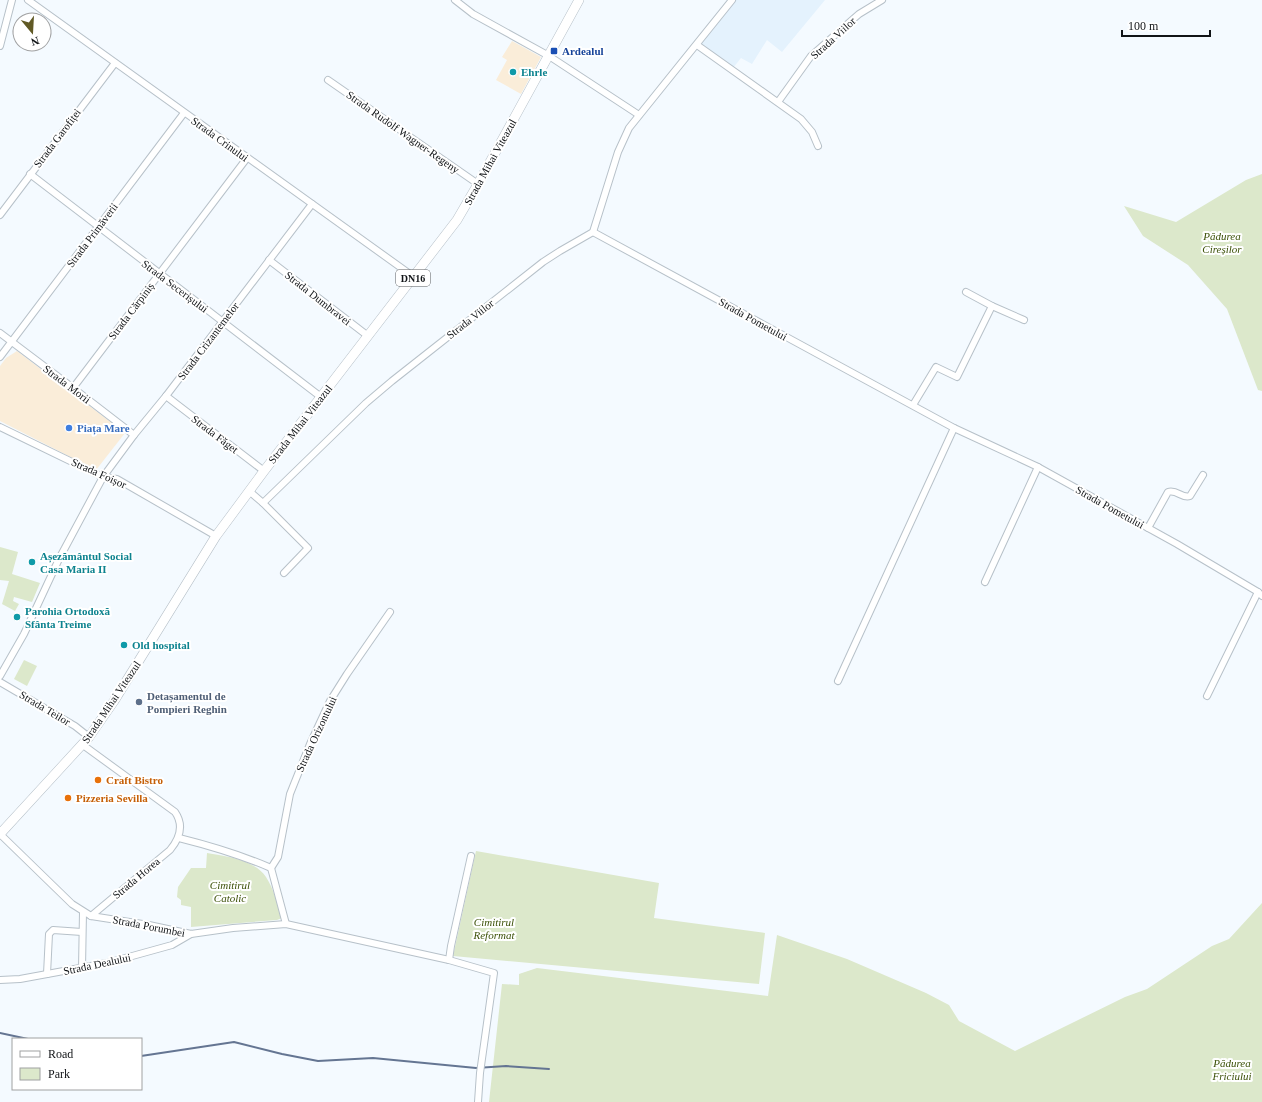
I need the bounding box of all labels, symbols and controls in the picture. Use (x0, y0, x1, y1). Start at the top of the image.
north arrow (12, 12, 52, 52)
scale bar (1122, 12, 1210, 38)
street label: Strada Viilor (808, 14, 858, 61)
text: 100 m (1128, 19, 1159, 33)
text: N (29, 35, 41, 48)
place label: Ardealul (562, 45, 604, 57)
marker: Ardealul (549, 46, 559, 56)
place label: Ehrle (521, 66, 547, 78)
marker: Ehrle (508, 67, 518, 77)
street label: Strada Rudolf Wagner-Regeny (344, 88, 462, 176)
street label: Strada Garofiței (31, 106, 83, 170)
street label: Strada Crinului (189, 114, 251, 164)
street label: Strada Mihai Viteazul (461, 117, 519, 207)
street label: Strada Primăverii (64, 201, 120, 269)
park label: Pădurea Cireșilor (1202, 230, 1242, 255)
street label: Strada Secerișului (140, 257, 210, 315)
street label: Strada Dumbravei (283, 269, 353, 327)
road number: DN16 (396, 270, 430, 286)
street label: Strada Cărpiniș (106, 280, 156, 342)
street label: Strada Pometului (717, 295, 789, 343)
street label: Strada Viilor (444, 297, 496, 341)
street label: Strada Crizantemelor (175, 300, 241, 382)
street label: Strada Morii (41, 362, 93, 406)
street label: Strada Mihai Viteazul (266, 382, 334, 466)
street label: Strada Făget (189, 413, 241, 455)
place label: Piața Mare (77, 422, 130, 435)
marker: Piața Mare (64, 423, 74, 433)
street label: Strada Foișor (70, 456, 129, 491)
street label: Strada Pometului (1074, 483, 1146, 531)
place label: Așezământul Social Casa Maria II (40, 550, 132, 575)
marker: Așezământul Social Casa Maria II (27, 557, 37, 567)
place label: Parohia Ortodoxă Sfânta Treime (25, 605, 111, 630)
marker: Parohia Ortodoxă Sfânta Treime (12, 612, 22, 622)
place label: Old hospital (132, 639, 190, 651)
marker: Old hospital (119, 640, 129, 650)
street label: Strada Mihai Viteazul (79, 659, 143, 745)
street label: Strada Teilor (18, 688, 73, 728)
place label: Detașamentul de Pompieri Reghin (147, 690, 227, 715)
street label: Strada Orizontului (293, 694, 339, 774)
marker: Detașamentul de Pompieri Reghin (134, 697, 144, 707)
place label: Craft Bistro (106, 774, 163, 786)
marker: Craft Bistro (93, 775, 103, 785)
place label: Pizzeria Sevilla (76, 792, 148, 804)
marker: Pizzeria Sevilla (63, 793, 73, 803)
street label: Strada Horea (110, 855, 162, 901)
park label: Cimitirul Catolic (210, 879, 250, 904)
street label: Strada Porumbei (112, 913, 186, 939)
park label: Cimitirul Reformat (473, 916, 515, 941)
street label: Strada Dealului (62, 951, 132, 977)
legend (12, 1038, 142, 1090)
text: Road (48, 1047, 73, 1061)
park label: Pădurea Friciului (1211, 1057, 1252, 1082)
text: Park (48, 1067, 70, 1081)

